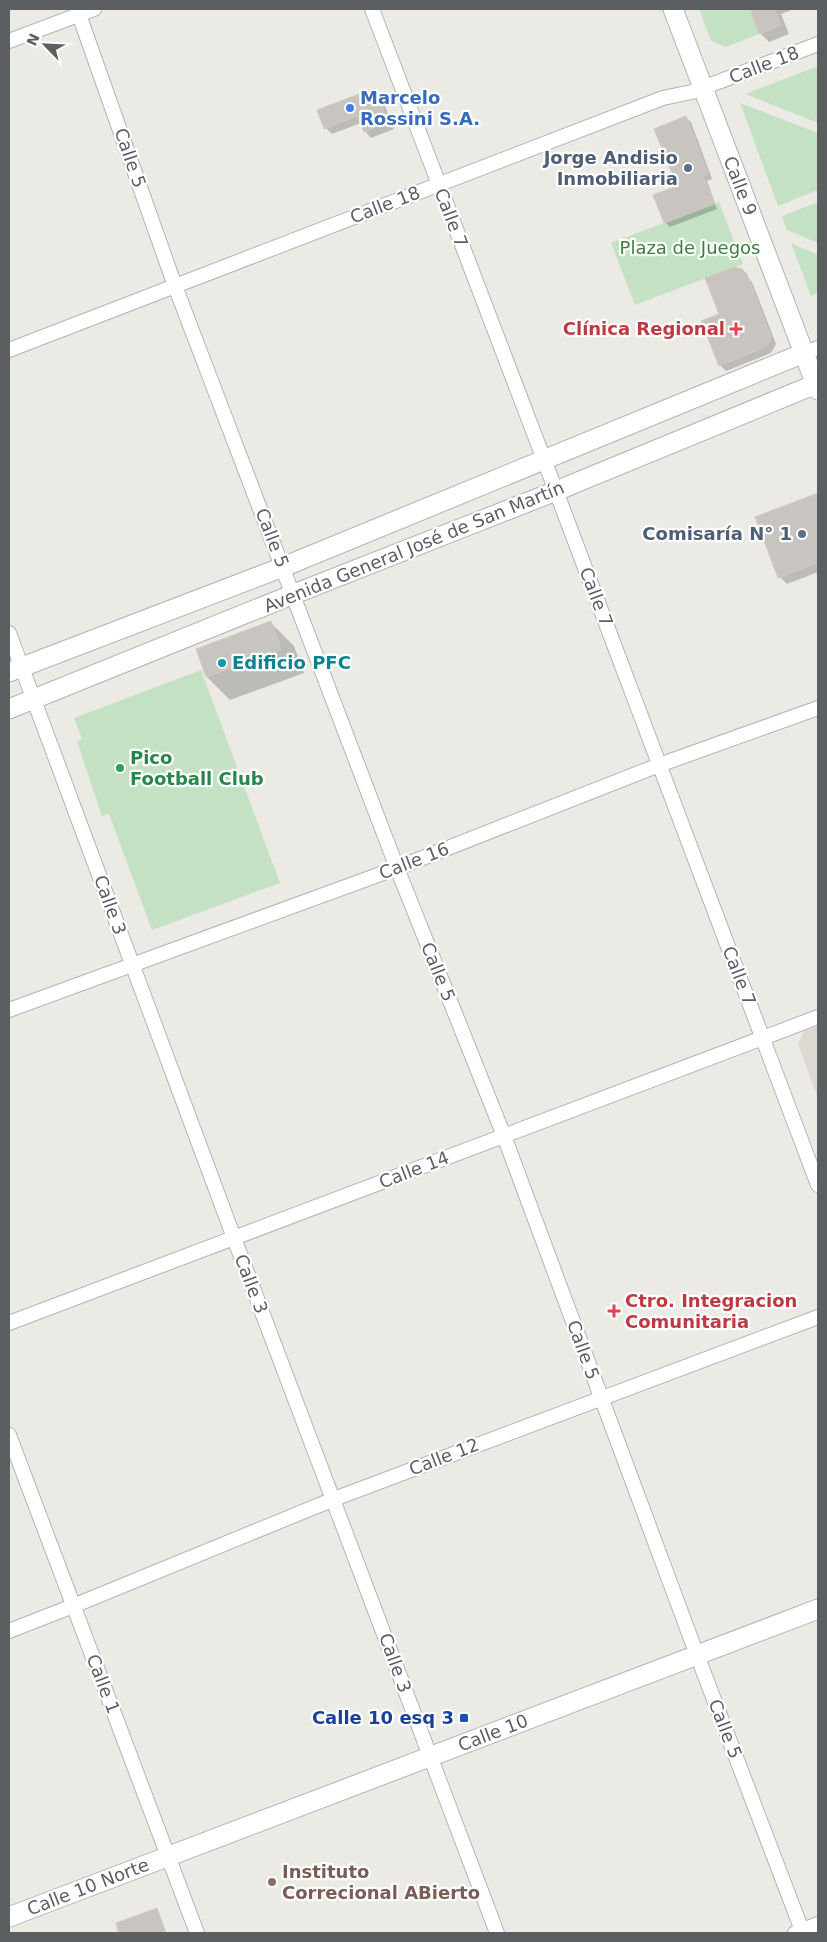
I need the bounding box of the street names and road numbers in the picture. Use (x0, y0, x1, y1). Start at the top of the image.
street label: Calle 18 (726, 42, 802, 87)
street label: Calle 5 (110, 125, 150, 191)
street label: Calle 9 (720, 153, 761, 218)
street label: Calle 18 (347, 182, 423, 227)
street label: Calle 7 (431, 185, 472, 250)
street label: Avenida General José de San Martín (261, 476, 567, 617)
street label: Calle 5 (252, 505, 293, 570)
street label: Calle 7 (576, 564, 617, 629)
street label: Calle 16 (376, 838, 452, 883)
street label: Calle 3 (90, 872, 131, 937)
street label: Calle 5 (417, 939, 460, 1004)
street label: Calle 7 (719, 943, 760, 1008)
street label: Calle 14 (376, 1147, 452, 1192)
street label: Calle 3 (231, 1251, 272, 1316)
street label: Calle 5 (563, 1317, 604, 1382)
street label: Calle 12 (406, 1434, 482, 1479)
street label: Calle 3 (375, 1630, 416, 1695)
street label: Calle 1 (83, 1651, 124, 1716)
street label: Calle 5 (705, 1696, 746, 1761)
street label: Calle 10 (455, 1710, 531, 1755)
street label: Calle 10 Norte (24, 1854, 152, 1919)

